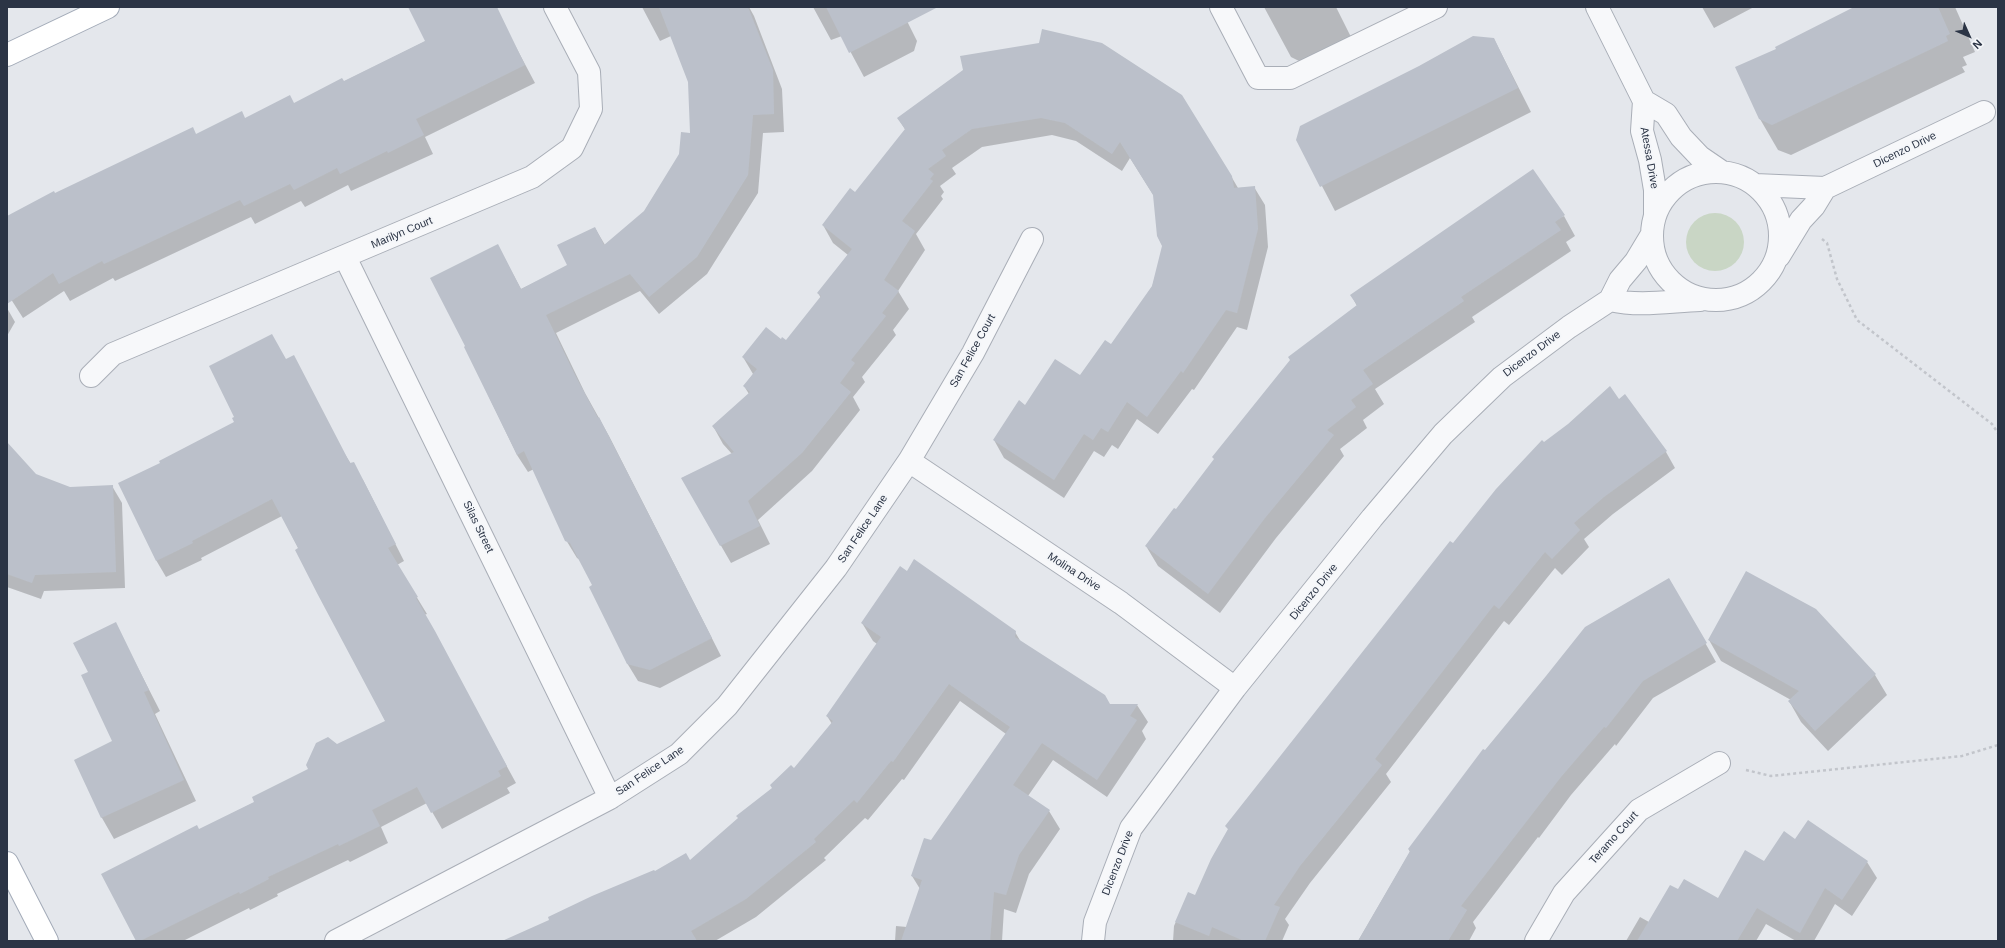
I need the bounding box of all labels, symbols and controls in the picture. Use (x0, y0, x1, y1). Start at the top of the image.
north arrow (1949, 16, 1989, 56)
text: N (1970, 37, 1985, 52)
street label: Atessa Drive (1637, 126, 1661, 190)
street label: Dicenzo Drive (1871, 129, 1939, 171)
street label: Marilyn Court (369, 214, 435, 252)
street label: San Felice Court (947, 312, 999, 390)
street label: Dicenzo Drive (1501, 328, 1563, 380)
street label: San Felice Lane (835, 492, 891, 566)
street label: Silas Street (460, 499, 496, 555)
street label: Molina Drive (1045, 550, 1103, 594)
street label: Dicenzo Drive (1287, 561, 1341, 623)
street label: San Felice Lane (613, 743, 687, 799)
street label: Teramo Court (1587, 809, 1641, 867)
street label: Dicenzo Drive (1100, 829, 1136, 897)

